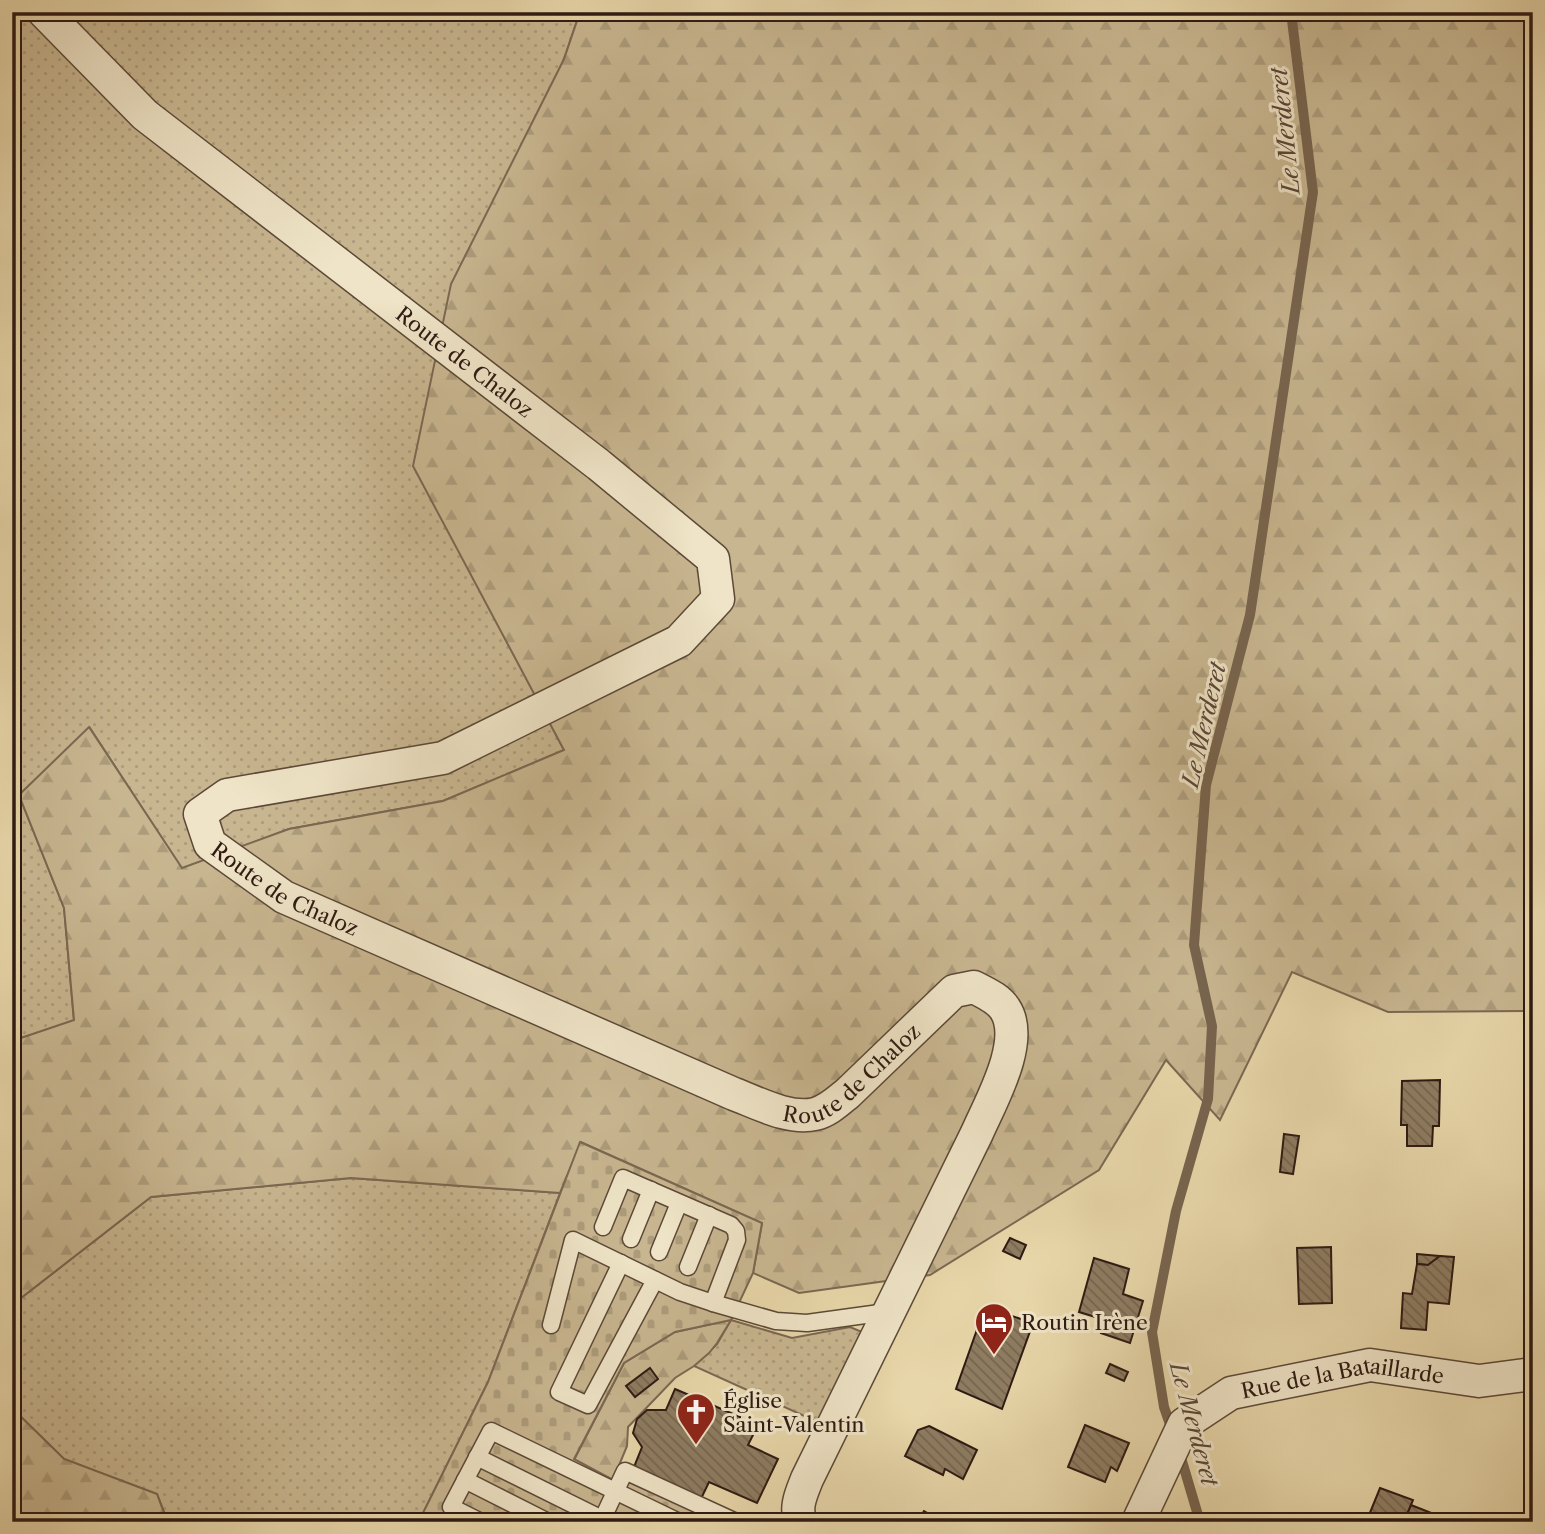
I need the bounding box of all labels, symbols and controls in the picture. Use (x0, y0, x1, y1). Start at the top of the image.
water label: Le Merderet (1264, 65, 1306, 198)
street label: Route de Chaloz (391, 301, 538, 422)
water label: Le Merderet (1176, 658, 1232, 792)
street label: Route de Chaloz (207, 837, 362, 941)
street label: Route de Chaloz (781, 1018, 925, 1128)
hotel icon: Routin Irène (973, 1301, 1015, 1356)
place label: Routin Irène (1021, 1310, 1148, 1335)
street label: Rue de la Bataillarde (1239, 1353, 1446, 1403)
water label: Le Merderet (1164, 1357, 1224, 1491)
place label: Église Saint-Valentin (723, 1388, 864, 1437)
church icon: Église Saint-Valentin (675, 1391, 717, 1446)

